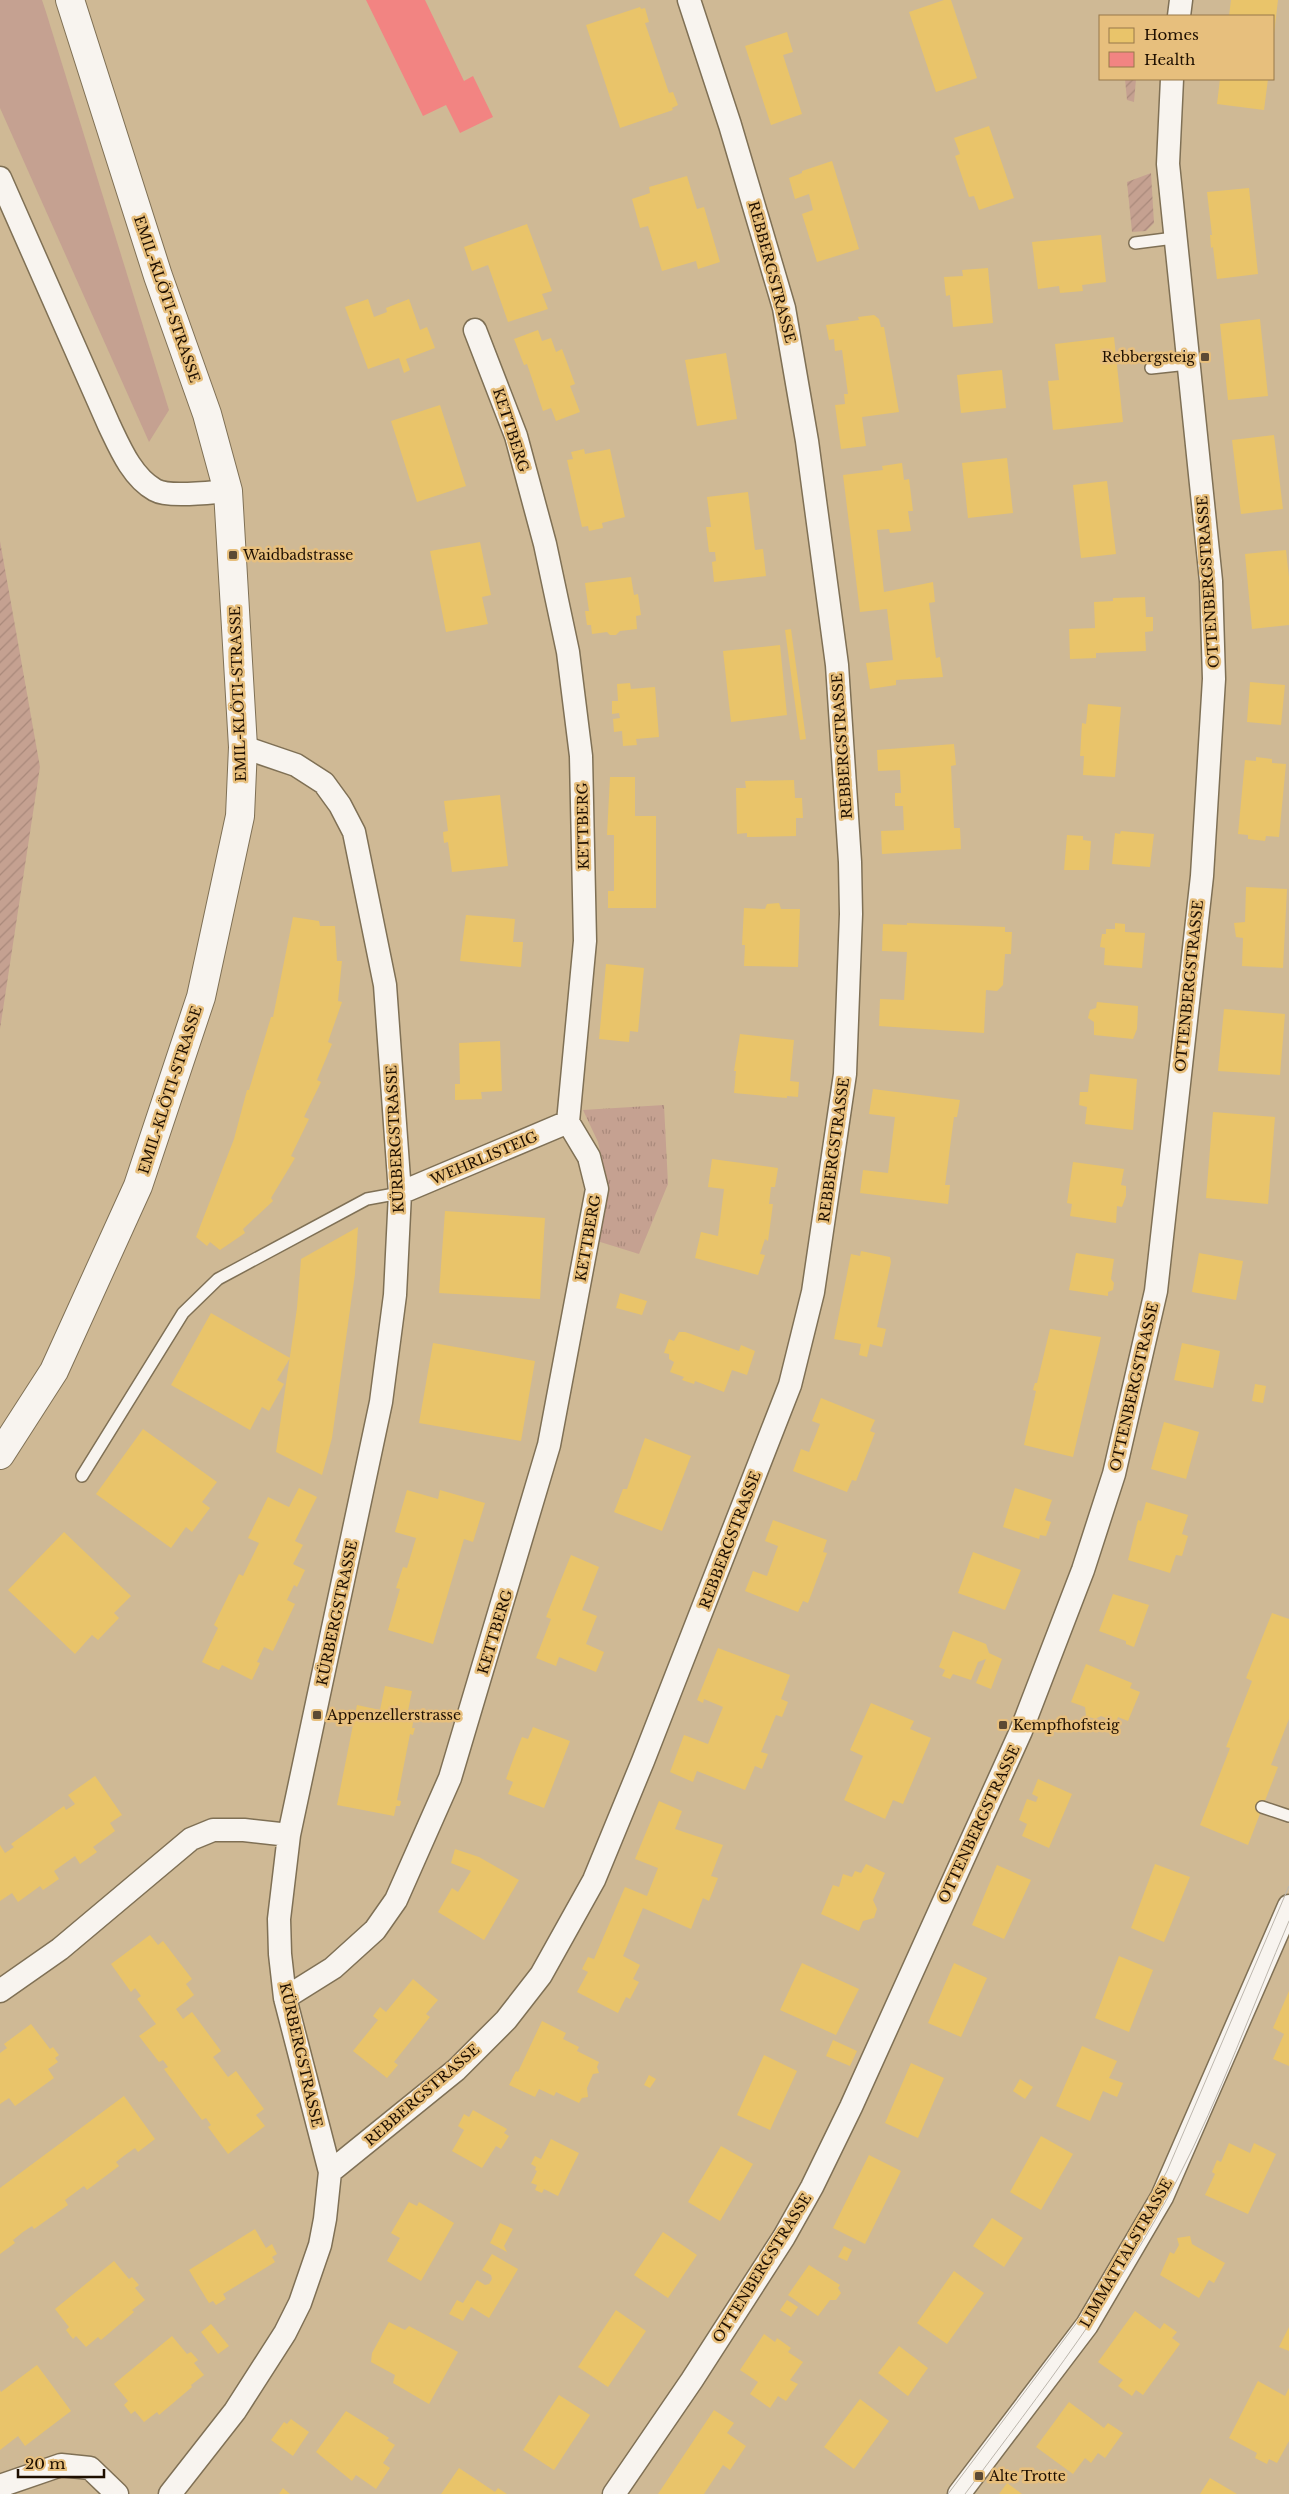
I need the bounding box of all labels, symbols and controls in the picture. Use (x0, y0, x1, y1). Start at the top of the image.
legend (1099, 15, 1274, 80)
text: Homes (1144, 25, 1199, 44)
text: Health (1144, 50, 1195, 69)
street label: REBBERGSTRASSE (744, 199, 800, 345)
street label: EMIL-KLÖTI-STRASSE (130, 213, 205, 385)
place label: Rebbergsteig (1102, 348, 1196, 366)
marker: Rebbergsteig (1199, 351, 1211, 363)
street label: KETTBERG (489, 386, 533, 474)
street label: OTTENBERGSTRASSE (1193, 495, 1223, 669)
place label: Waidbadstrasse (242, 546, 353, 564)
marker: Waidbadstrasse (227, 549, 239, 561)
street label: EMIL-KLÖTI-STRASSE (225, 606, 250, 782)
street label: REBBERGSTRASSE (828, 673, 856, 819)
street label: KETTBERG (573, 782, 593, 870)
street label: OTTENBERGSTRASSE (1171, 899, 1207, 1073)
street label: EMIL-KLÖTI-STRASSE (133, 1003, 206, 1176)
street label: KÜRBERGSTRASSE (381, 1065, 408, 1213)
street label: REBBERGSTRASSE (815, 1076, 853, 1224)
street label: WEHRLISTEIG (427, 1127, 540, 1189)
street label: KETTBERG (572, 1193, 604, 1283)
street label: OTTENBERGSTRASSE (1106, 1301, 1162, 1473)
street label: REBBERGSTRASSE (695, 1469, 765, 1611)
street label: KÜRBERGSTRASSE (312, 1538, 361, 1687)
street label: KETTBERG (474, 1588, 516, 1676)
place label: Appenzellerstrasse (326, 1706, 461, 1724)
marker: Appenzellerstrasse (311, 1709, 323, 1721)
place label: Kempfhofsteig (1013, 1716, 1120, 1734)
marker: Kempfhofsteig (997, 1719, 1009, 1731)
street label: OTTENBERGSTRASSE (934, 1742, 1024, 1906)
street label: KÜRBERGSTRASSE (276, 1981, 327, 2129)
street label: REBBERGSTRASSE (361, 2040, 483, 2150)
street label: LIMMATTALSTRASSE (1076, 2175, 1176, 2331)
street label: OTTENBERGSTRASSE (709, 2190, 815, 2346)
scale bar (18, 2446, 104, 2478)
text: 20 m (25, 2454, 65, 2473)
place label: Alte Trotte (988, 2467, 1066, 2485)
marker: Alte Trotte (973, 2470, 985, 2482)

